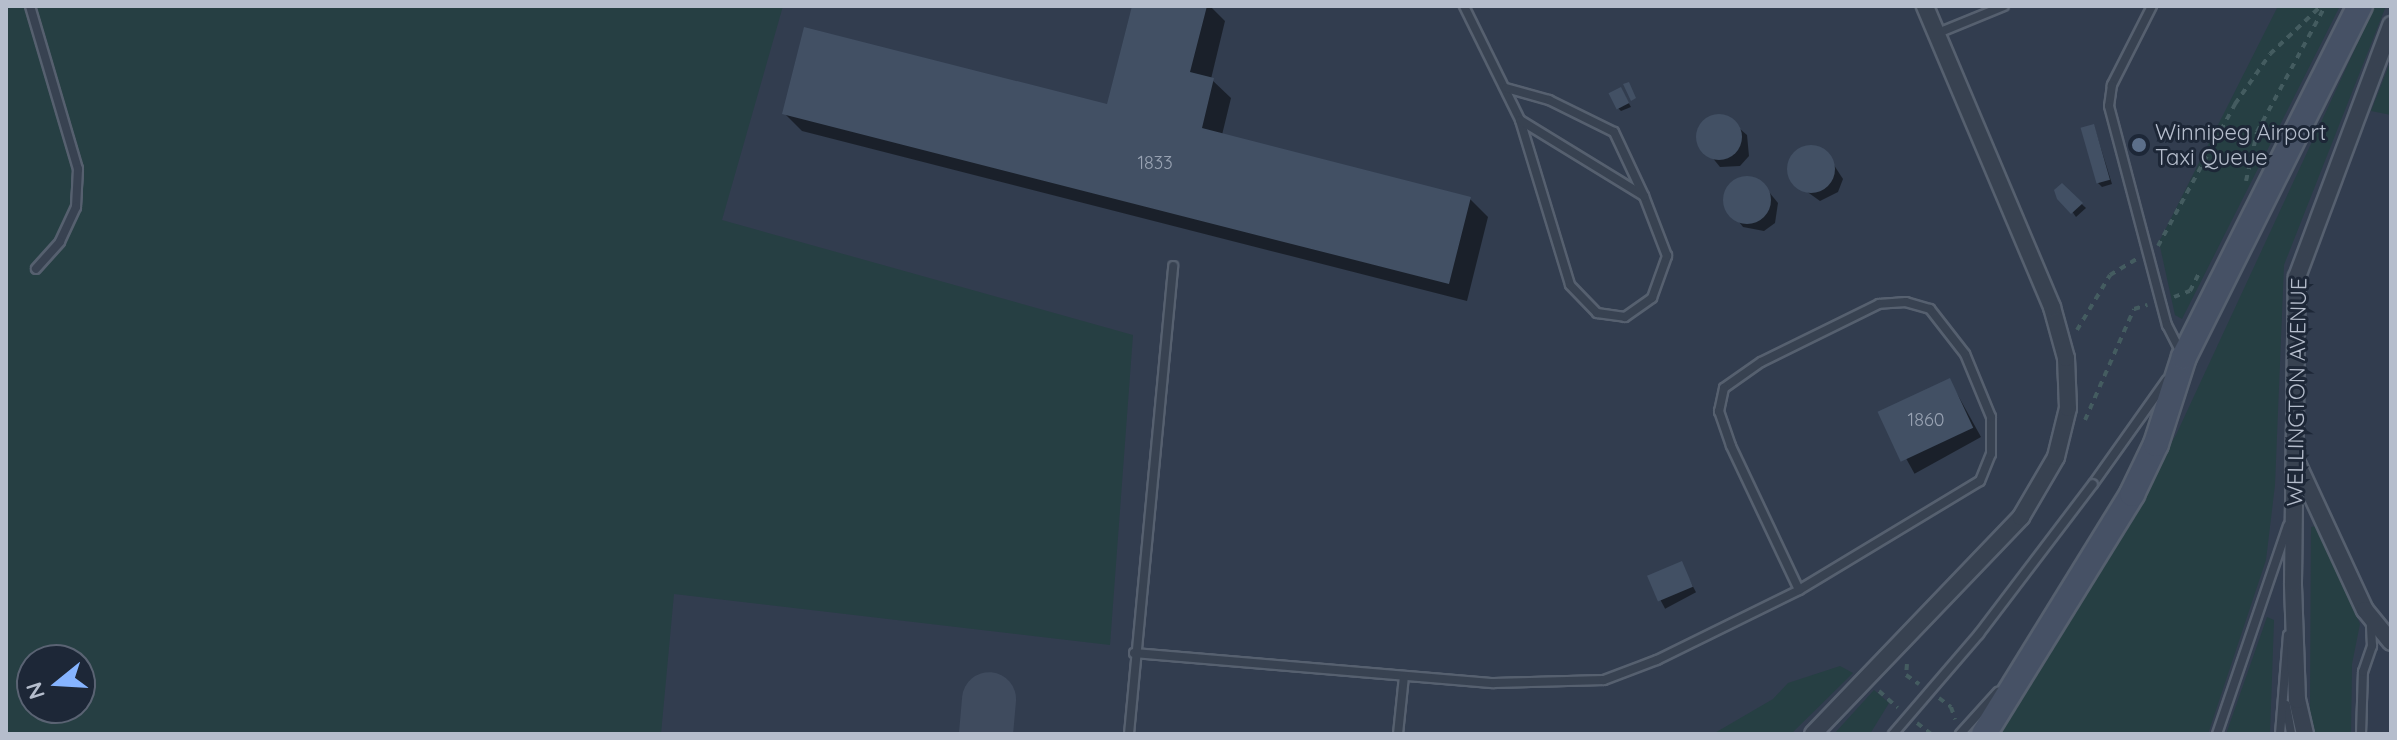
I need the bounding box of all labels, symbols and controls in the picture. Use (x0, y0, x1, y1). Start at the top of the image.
place label: Winnipeg Airport Taxi Queue (2155, 119, 2326, 170)
marker: Winnipeg Airport Taxi Queue (2130, 136, 2148, 154)
house number: 1833 (1137, 152, 1173, 174)
street label: WELLINGTON AVENUE (2282, 277, 2312, 507)
house number: 1860 (1908, 409, 1944, 431)
north arrow (16, 644, 96, 724)
text: N (19, 679, 51, 703)

